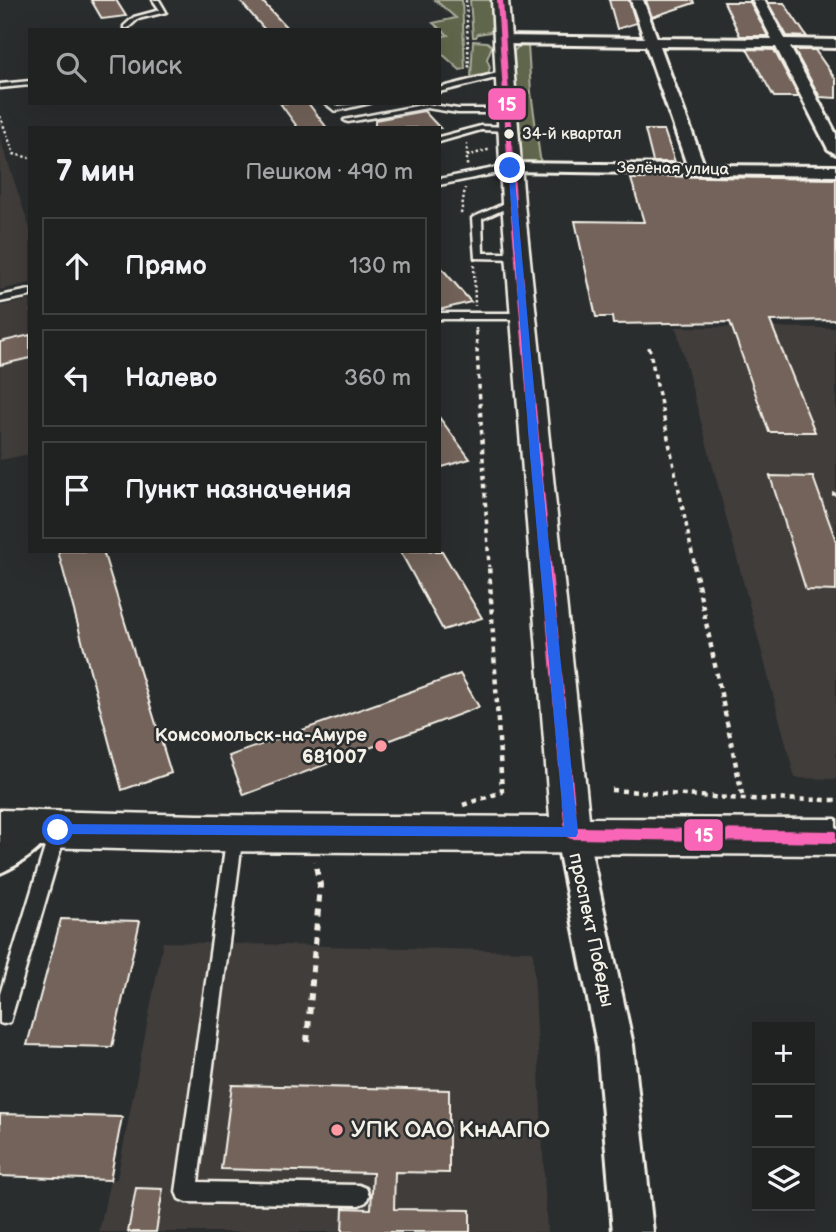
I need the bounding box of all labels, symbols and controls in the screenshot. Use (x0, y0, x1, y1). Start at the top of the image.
search box (28, 28, 441, 105)
icon: search (52, 48, 90, 86)
text: Поиск (108, 51, 182, 82)
line badge: 15 (487, 87, 527, 121)
text: 15 (498, 94, 517, 117)
place label: 34-й квартал (522, 125, 622, 144)
marker: 34-й квартал (502, 127, 516, 141)
route end (494, 152, 525, 183)
text: 7 мин (56, 154, 135, 190)
text: Пешком · 490 m (245, 158, 413, 186)
street label: Зелёная улица (617, 159, 730, 179)
icon: ahead (58, 247, 96, 285)
text: Прямо (125, 251, 207, 282)
text: 130 m (349, 252, 411, 280)
icon: left (58, 359, 96, 397)
text: Налево (125, 363, 217, 394)
text: 360 m (344, 364, 411, 392)
icon: arrive (58, 471, 96, 509)
text: Пункт назначения (125, 475, 351, 506)
place label: Комсомольск-на-Амуре 681007 (155, 724, 367, 769)
marker: Комсомольск-на-Амуре 681007 (373, 738, 389, 754)
route start (42, 814, 73, 845)
line badge: 15 (683, 818, 724, 852)
text: 15 (695, 825, 714, 848)
street label: проспект Победы (563, 851, 619, 1009)
map controls (752, 1022, 815, 1211)
button: + (752, 1022, 815, 1085)
button: − (752, 1085, 815, 1148)
place label: УПК ОАО КнААПО (351, 1116, 550, 1144)
marker: УПК ОАО КнААПО (329, 1122, 345, 1138)
button: layers (752, 1148, 815, 1211)

